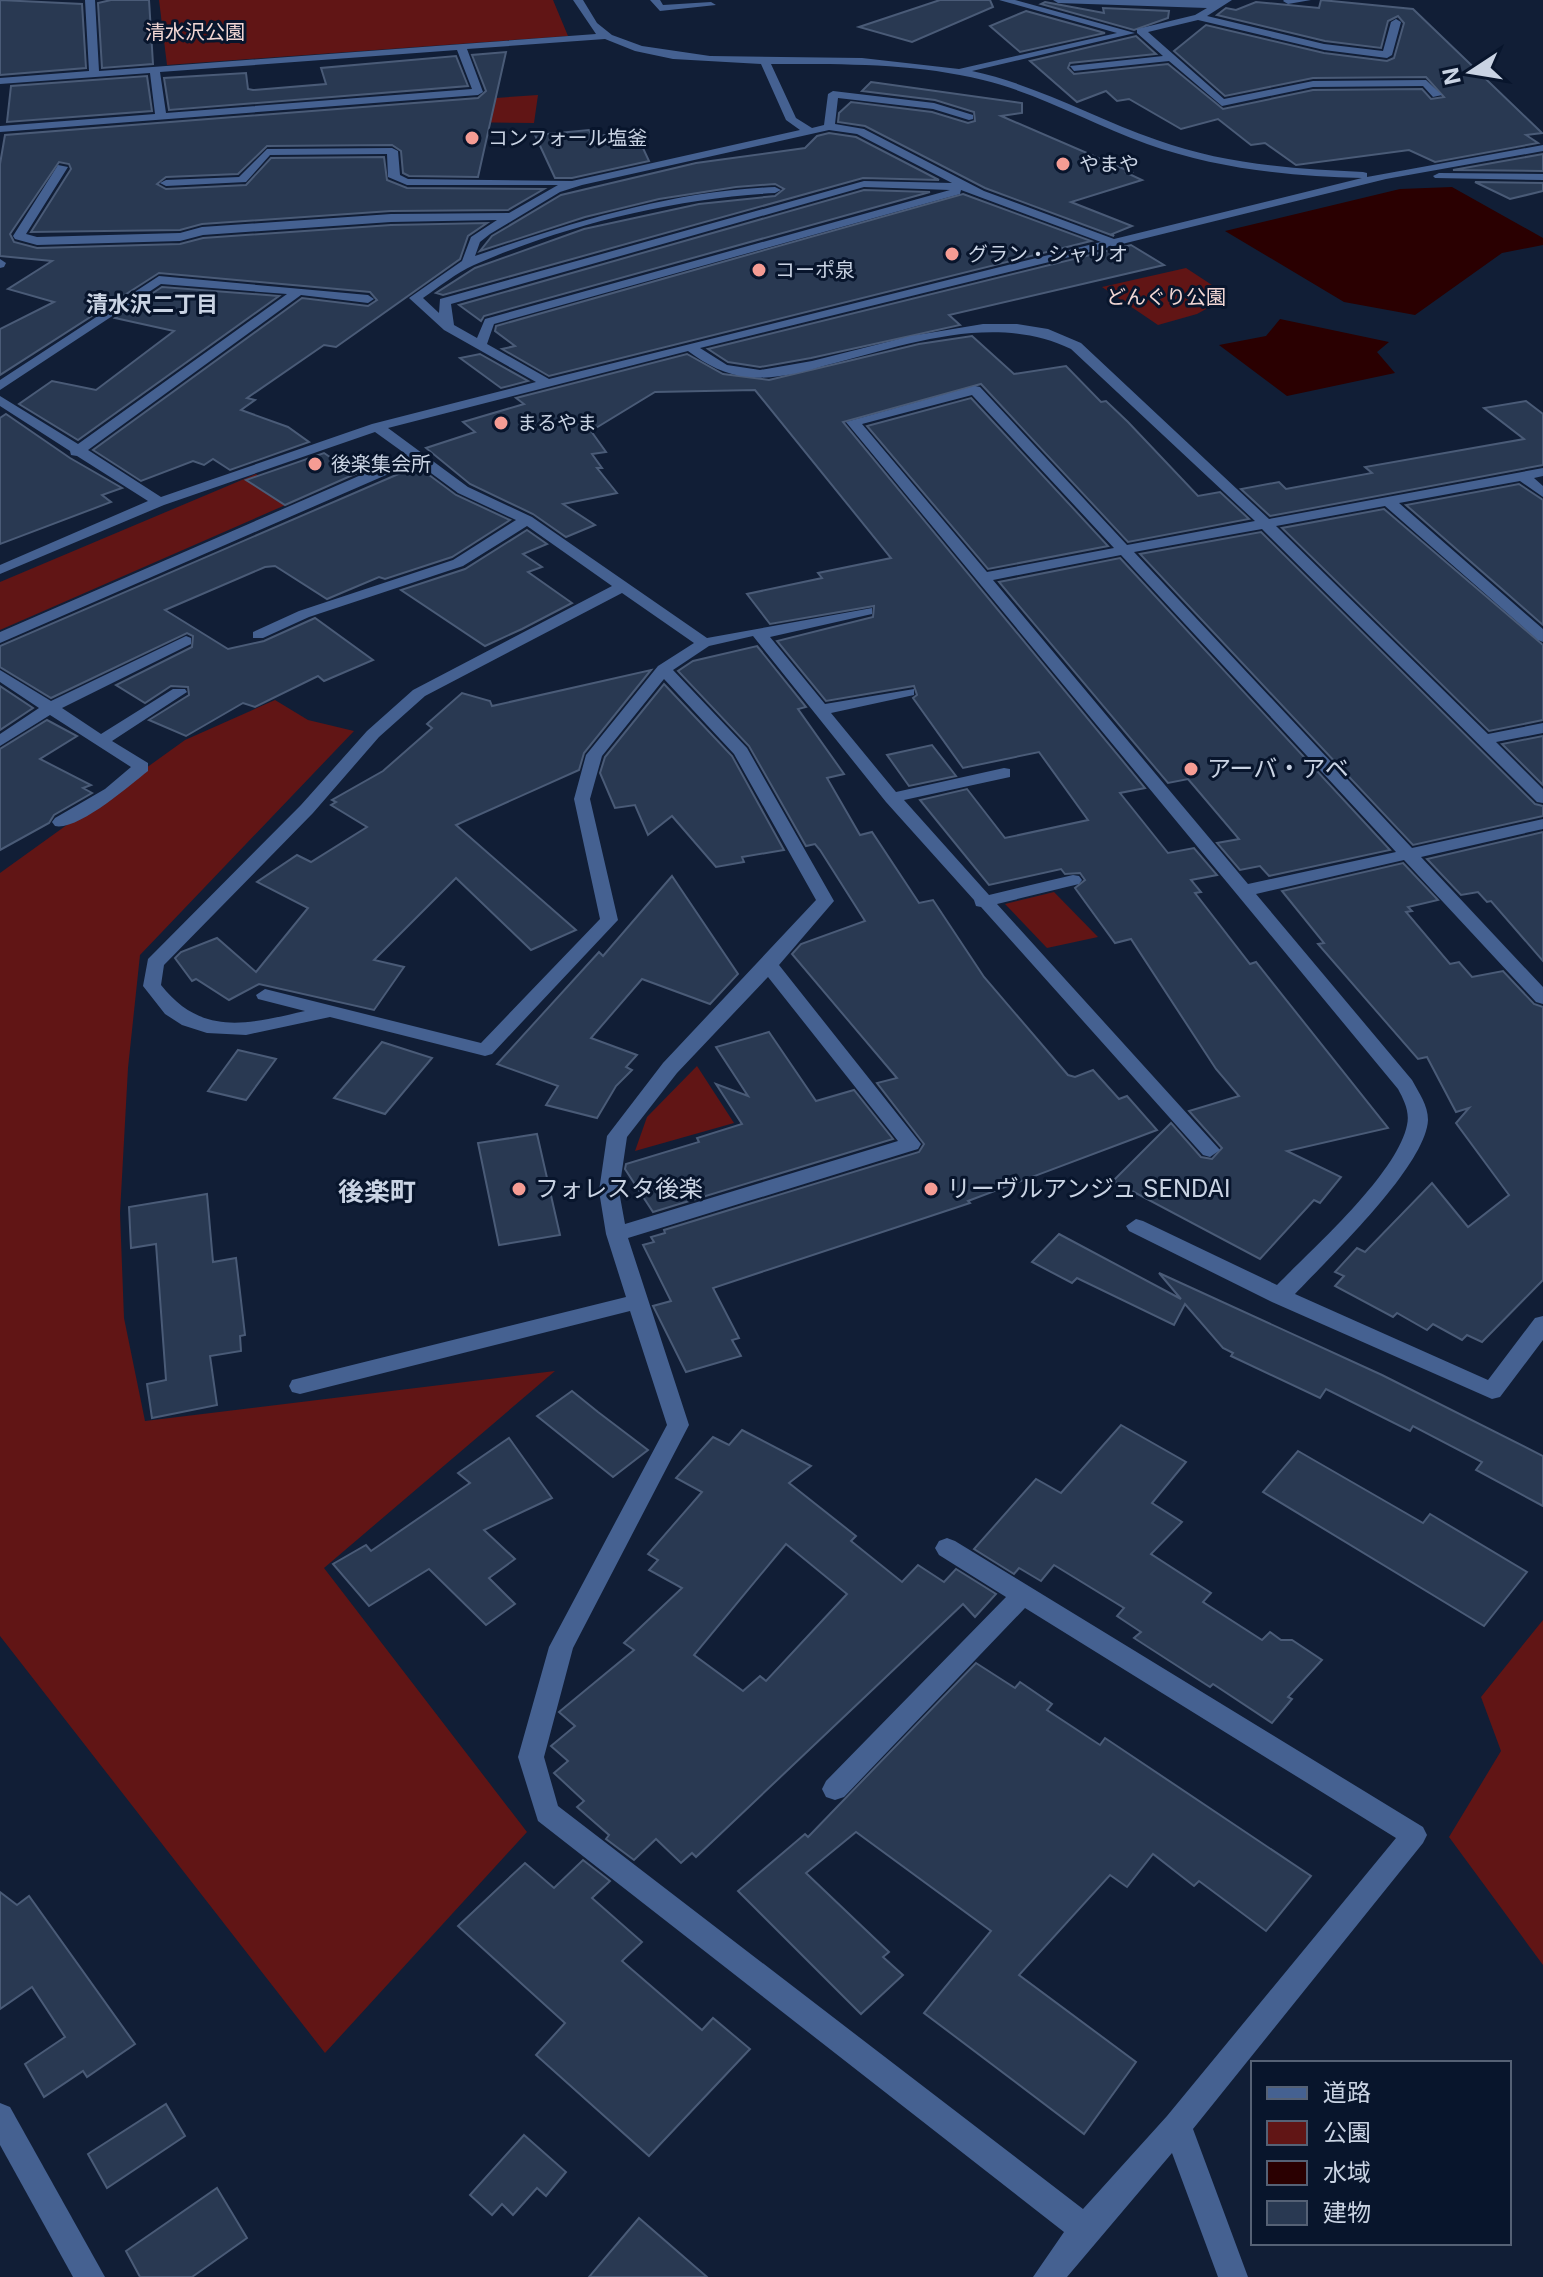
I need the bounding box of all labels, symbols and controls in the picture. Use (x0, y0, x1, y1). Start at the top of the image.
park label: 清水沢公園 (145, 20, 245, 44)
north arrow (1431, 32, 1511, 112)
text: N (1437, 65, 1466, 87)
place label: コンフォール塩釜 (488, 126, 647, 150)
marker: コンフォール塩釜 (463, 129, 481, 147)
place label: やまや (1079, 152, 1139, 176)
marker: やまや (1054, 155, 1072, 173)
place label: グラン・シャリオ (968, 242, 1128, 266)
marker: グラン・シャリオ (943, 245, 961, 263)
place label: コーポ泉 (775, 258, 855, 282)
marker: コーポ泉 (750, 261, 768, 279)
park label: どんぐり公園 (1106, 285, 1226, 309)
district label: 清水沢二丁目 (86, 291, 218, 317)
place label: まるやま (517, 411, 597, 435)
marker: まるやま (492, 414, 510, 432)
place label: 後楽集会所 (331, 452, 431, 476)
marker: 後楽集会所 (306, 455, 324, 473)
place label: アーバ・アベ (1207, 754, 1349, 783)
marker: アーバ・アベ (1182, 760, 1200, 778)
place label: フォレスタ後楽 (535, 1174, 703, 1203)
place label: リーヴルアンジュ SENDAI (947, 1174, 1231, 1203)
district label: 後楽町 (338, 1176, 416, 1207)
marker: フォレスタ後楽 (510, 1180, 528, 1198)
marker: リーヴルアンジュ SENDAI (922, 1180, 940, 1198)
legend (1251, 2061, 1511, 2245)
text: 道路 (1323, 2078, 1371, 2107)
text: 公園 (1323, 2118, 1371, 2147)
text: 水域 (1323, 2158, 1371, 2187)
text: 建物 (1323, 2198, 1371, 2227)

